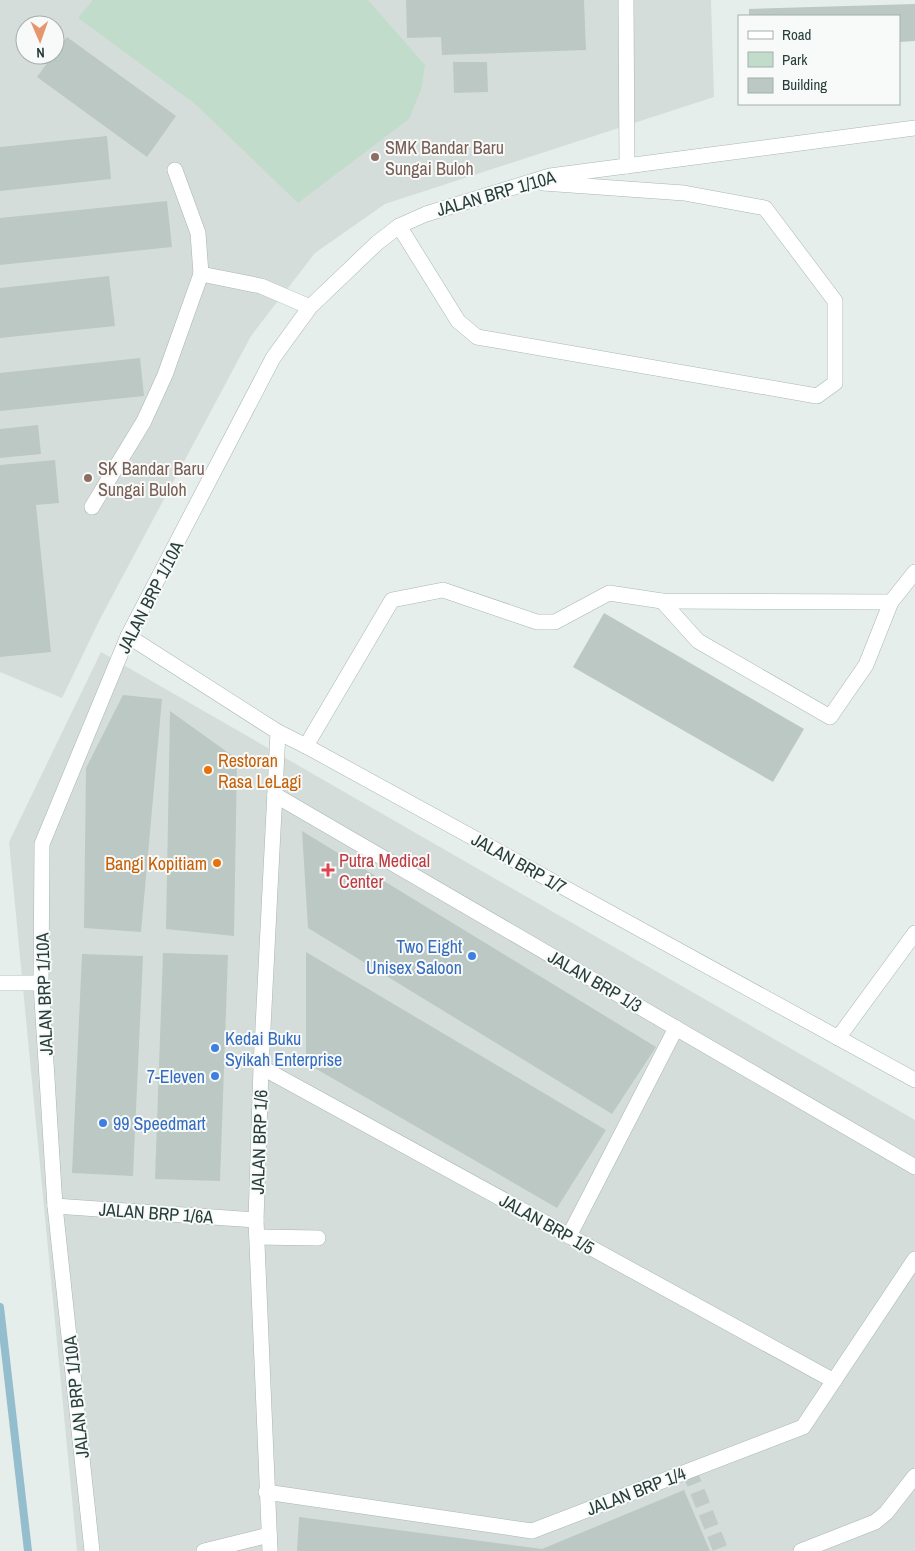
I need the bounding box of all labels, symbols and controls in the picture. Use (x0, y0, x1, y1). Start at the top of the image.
north arrow (15, 15, 65, 65)
legend (738, 15, 900, 105)
text: Road (782, 24, 811, 45)
text: N (36, 44, 45, 62)
text: Park (782, 49, 808, 70)
text: Building (782, 74, 827, 95)
place label: SMK Bandar Baru Sungai Buloh (385, 135, 504, 181)
marker: SMK Bandar Baru Sungai Buloh (369, 151, 381, 163)
street label: JALAN BRP 1/10A (434, 164, 559, 222)
place label: SK Bandar Baru Sungai Buloh (98, 456, 205, 502)
marker: SK Bandar Baru Sungai Buloh (82, 472, 94, 484)
street label: JALAN BRP 1/10A (111, 536, 189, 657)
place label: Restoran Rasa LeLagi (218, 748, 302, 794)
marker: Restoran Rasa LeLagi (202, 764, 214, 776)
street label: JALAN BRP 1/7 (467, 827, 571, 899)
place label: Putra Medical Center (339, 848, 430, 894)
place label: Bangi Kopitiam (105, 851, 207, 876)
marker: Bangi Kopitiam (211, 857, 223, 869)
marker: Putra Medical Center (321, 863, 335, 877)
street label: JALAN BRP 1/10A (29, 932, 59, 1056)
place label: Two Eight Unisex Saloon (366, 934, 462, 980)
street label: JALAN BRP 1/3 (543, 944, 647, 1018)
marker: Two Eight Unisex Saloon (466, 950, 478, 962)
place label: Kedai Buku Syikah Enterprise (225, 1026, 342, 1072)
marker: Kedai Buku Syikah Enterprise (209, 1042, 221, 1054)
place label: 7-Eleven (147, 1064, 205, 1089)
marker: 7-Eleven (209, 1070, 221, 1082)
street label: JALAN BRP 1/6 (245, 1089, 273, 1195)
place label: 99 Speedmart (113, 1111, 206, 1136)
marker: 99 Speedmart (97, 1117, 109, 1129)
street label: JALAN BRP 1/5 (495, 1188, 599, 1260)
street label: JALAN BRP 1/6A (98, 1197, 214, 1229)
street label: JALAN BRP 1/10A (57, 1334, 95, 1459)
street label: JALAN BRP 1/4 (583, 1461, 689, 1521)

